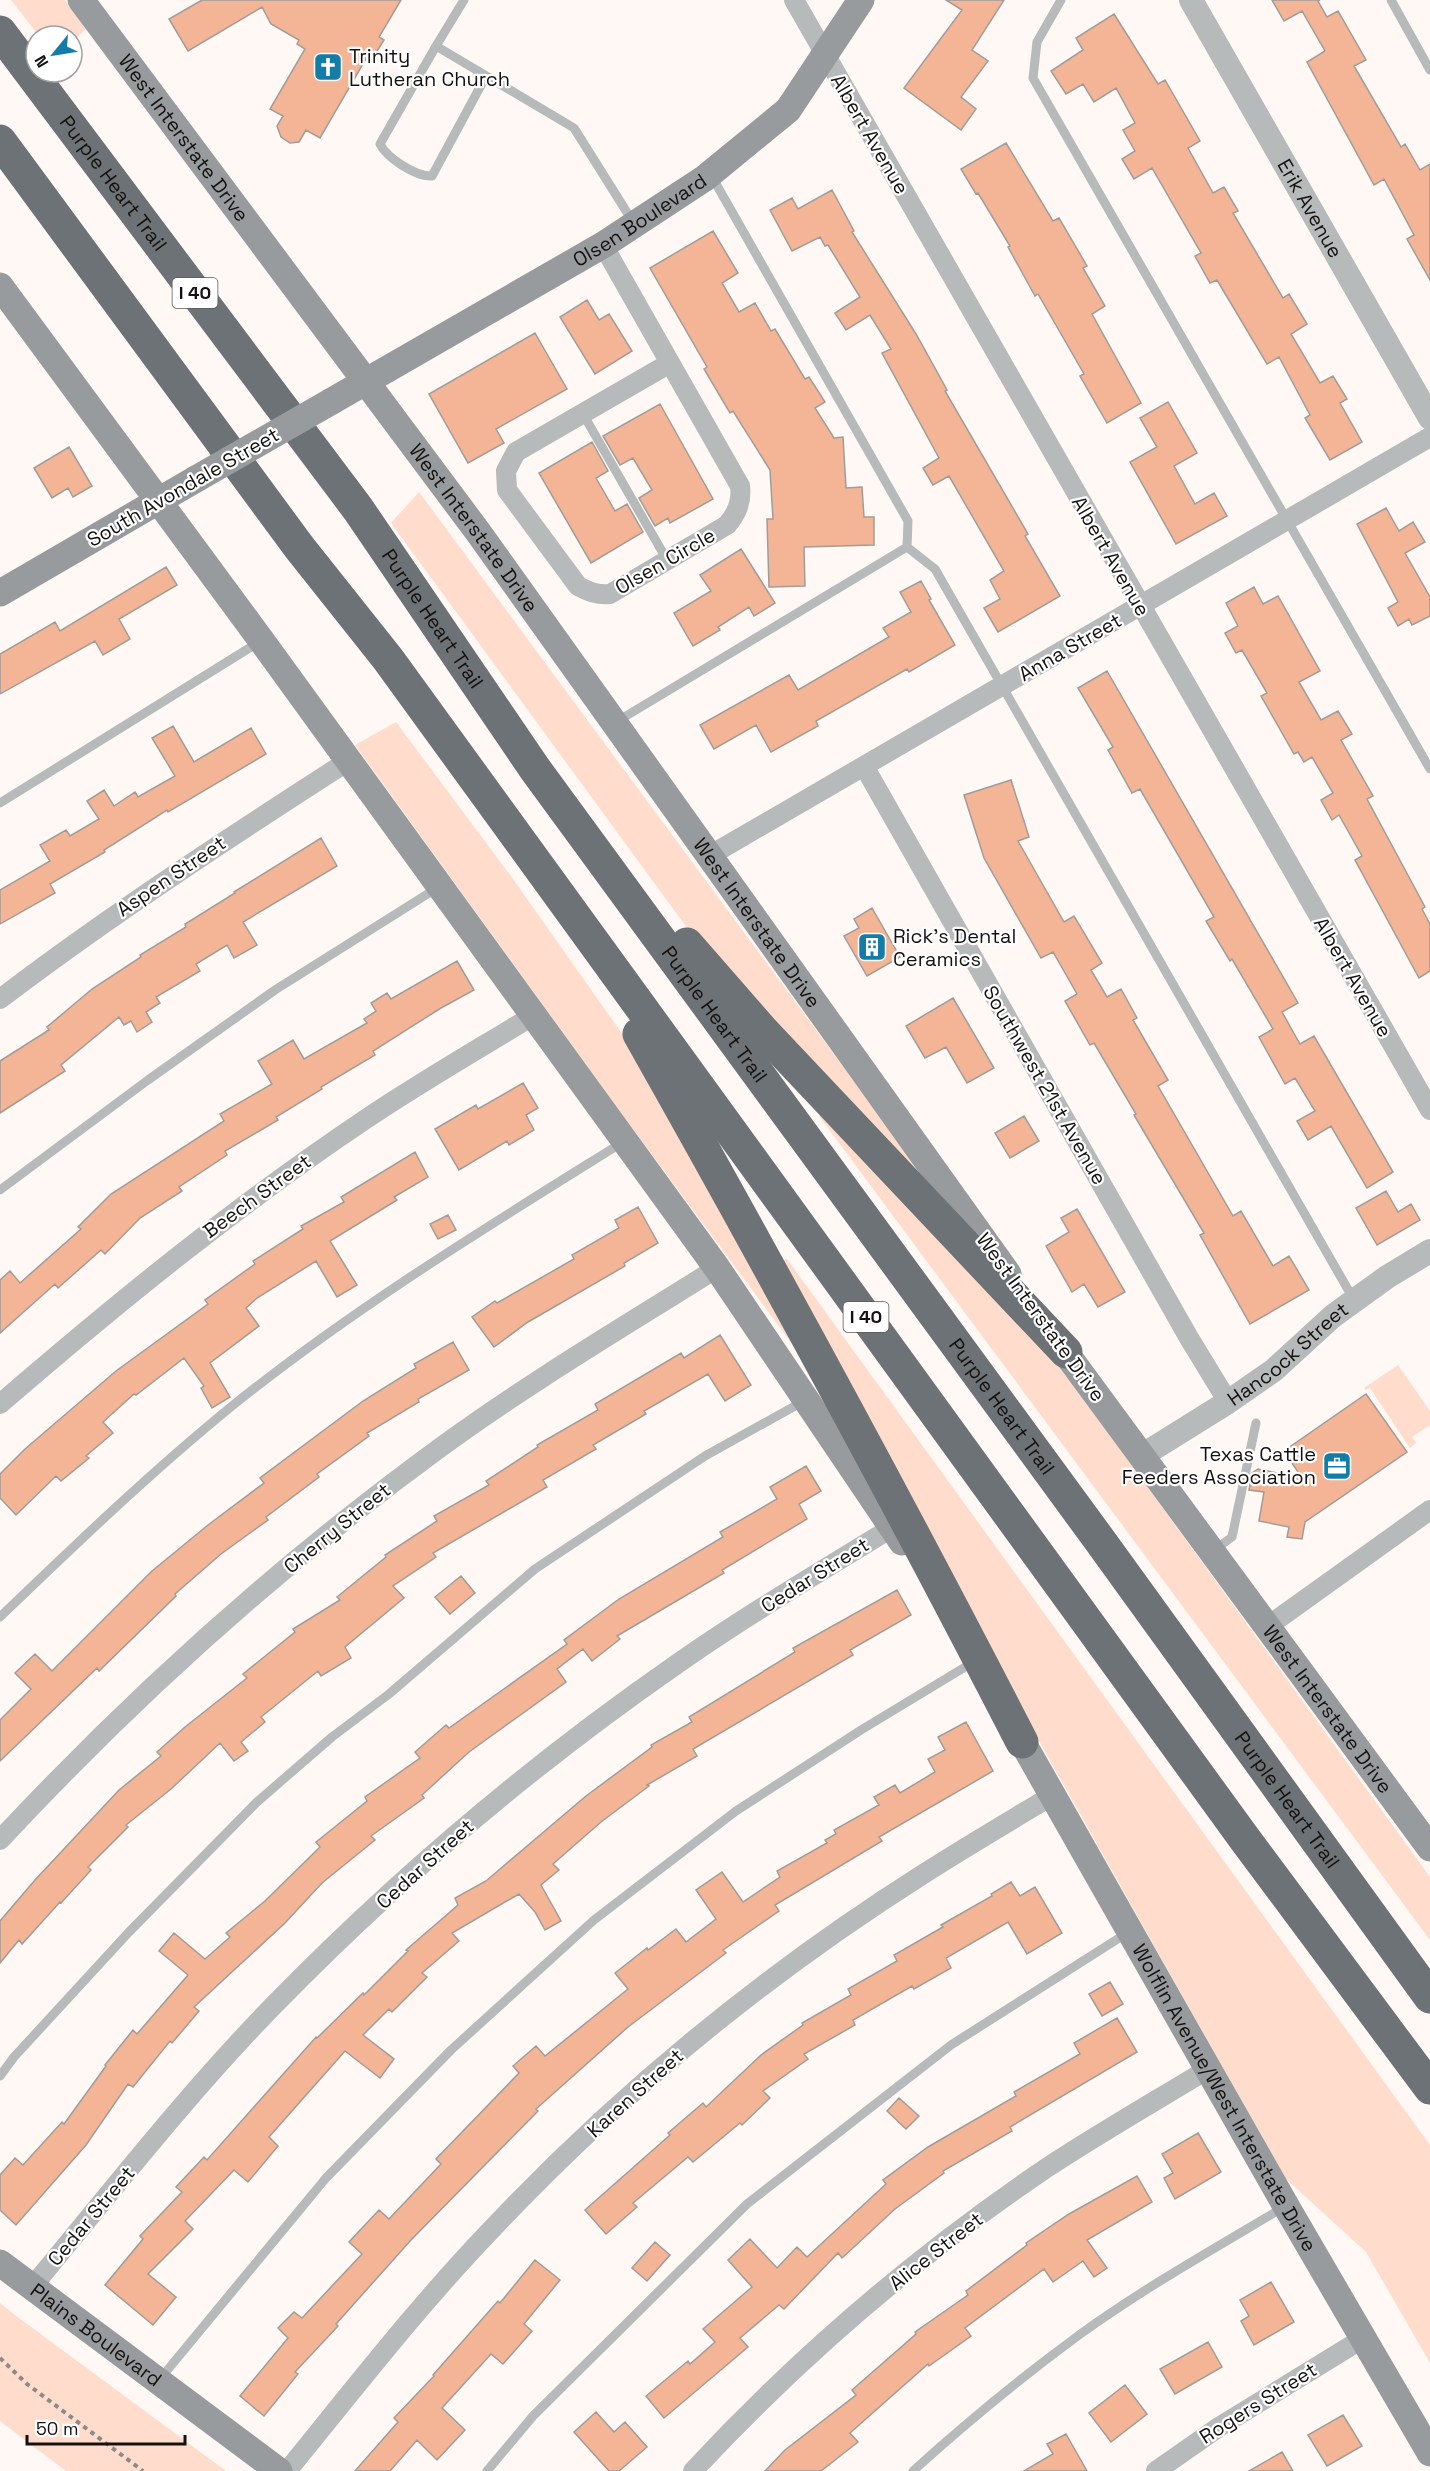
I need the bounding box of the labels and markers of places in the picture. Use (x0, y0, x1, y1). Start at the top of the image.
place label: Trinity Lutheran Church (349, 43, 510, 92)
church icon: Trinity Lutheran Church (312, 51, 344, 83)
place label: Rick's Dental Ceramics (893, 923, 1017, 972)
building icon: Rick's Dental Ceramics (856, 931, 888, 963)
place label: Texas Cattle Feeders Association (1122, 1441, 1316, 1490)
office icon: Texas Cattle Feeders Association (1321, 1450, 1353, 1482)

